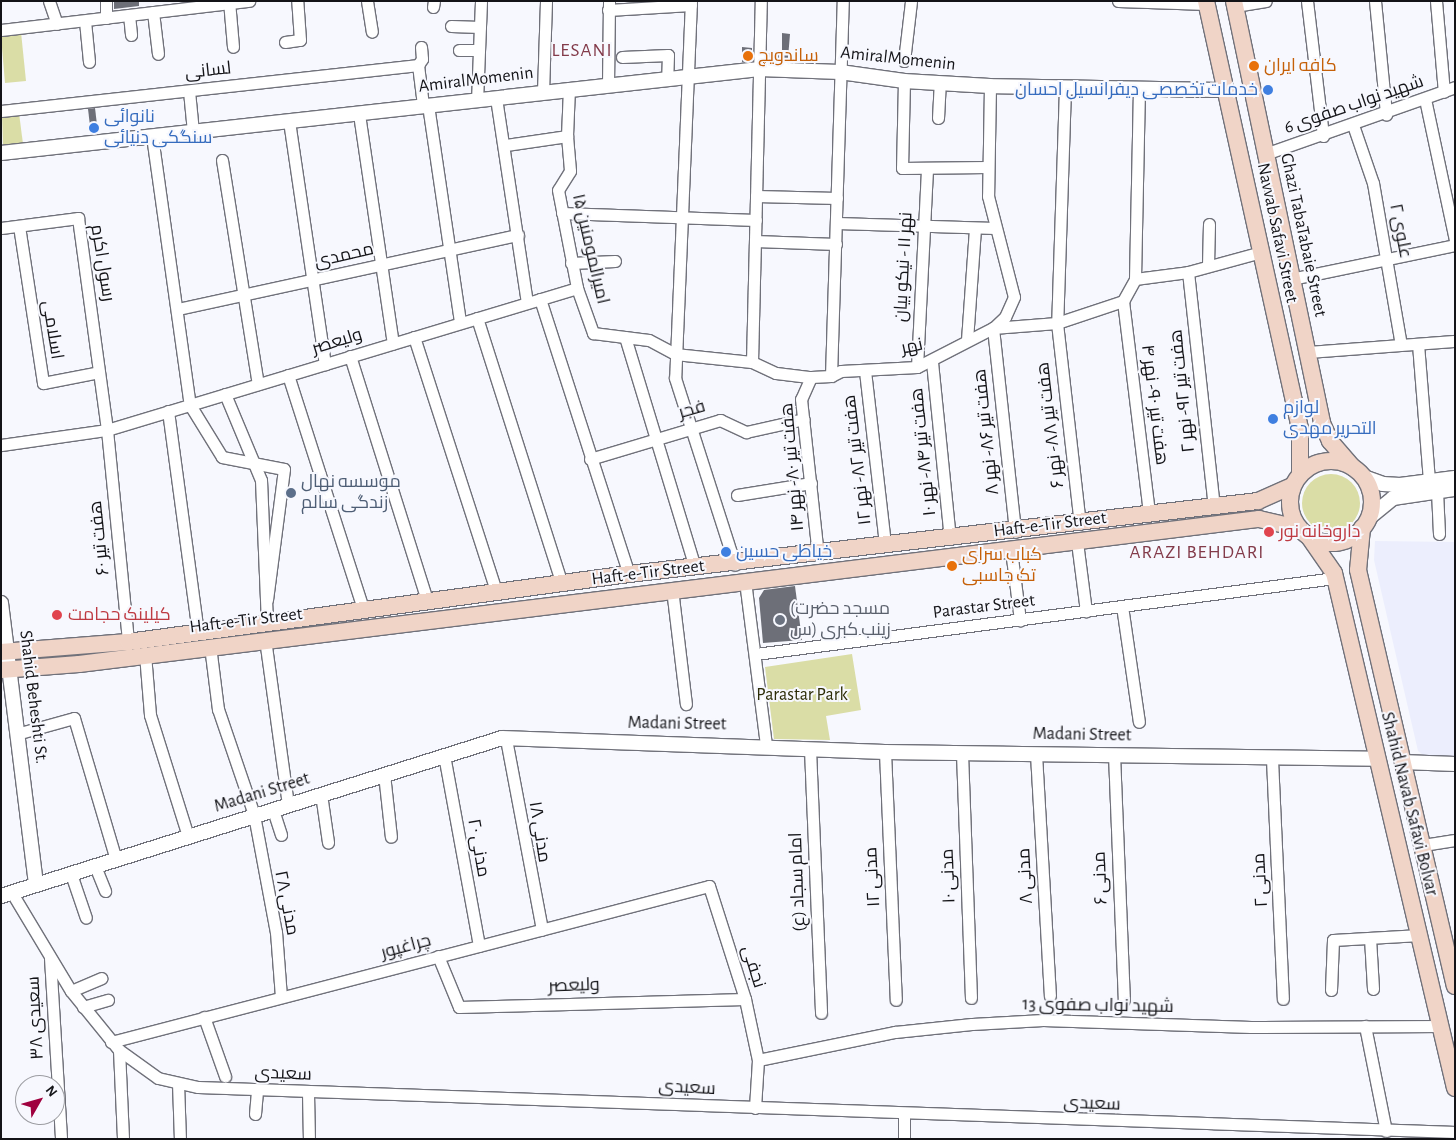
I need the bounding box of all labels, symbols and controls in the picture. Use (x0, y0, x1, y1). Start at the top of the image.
district label: LESANI (551, 40, 613, 62)
street label: AmiralMomenin (839, 42, 957, 76)
place label: ساندویچ (758, 45, 819, 67)
marker: ساندویچ (742, 50, 754, 62)
place label: کافه ایران (1264, 55, 1337, 77)
street label: لسانی (184, 58, 232, 84)
marker: کافه ایران (1248, 60, 1260, 72)
street label: AmiralMomenin (417, 62, 535, 98)
street label: شهید نواب صفوی 6 (1281, 71, 1427, 139)
place label: خدمات تخصصی دیفرانسیل احسان (1015, 79, 1258, 101)
marker: خدمات تخصصی دیفرانسیل احسان (1262, 84, 1274, 96)
place label: نانوائی سنگکی دنیائی (104, 107, 212, 150)
marker: نانوائی سنگکی دنیائی (88, 122, 100, 134)
street label: Ghazi TabaTabaie Street (1275, 151, 1331, 319)
street label: Navvab Safavi Street (1252, 161, 1302, 305)
street label: امیرالمومنین ۱۵ (567, 192, 613, 306)
street label: علوی ۲ (1384, 202, 1416, 260)
street label: نهر ۱۱ - نیکو بیان (890, 211, 918, 323)
street label: رسول اکرم (85, 223, 119, 303)
street label: محمدی (312, 239, 376, 273)
street label: اسلامی (37, 299, 67, 361)
street label: ولیعصر (309, 324, 365, 360)
street label: هفت تیر ۹۲- نهر ۲ (1166, 328, 1200, 454)
street label: نهر (899, 334, 925, 360)
street label: هفت تیر ۹۰- نهر ۴ (1136, 343, 1172, 467)
street label: هفت تیر ۸۸- نهر ۶ (1033, 361, 1069, 489)
street label: هفت تیر ۸۶- نهر ۸ (970, 368, 1004, 496)
street label: هفت تیر ۸۴- نهر ۱۰ (907, 387, 941, 517)
street label: هفت تیر ۸۲- نهر ۱۲ (839, 394, 877, 526)
street label: فجر (676, 396, 708, 424)
place label: لوازم التحریر مهدی (1283, 398, 1377, 440)
street label: هفت تیر ۸۰- نهر ۱۴ (777, 402, 809, 532)
marker: لوازم التحریر مهدی (1267, 413, 1279, 425)
place label: موسسه نهال زندگی سالم (301, 472, 401, 514)
marker: موسسه نهال زندگی سالم (285, 487, 297, 499)
street label: هفت تیر ۶۰ (85, 500, 115, 576)
street label: Haft-e-Tir Street (992, 507, 1108, 543)
place label: داروخانه نور (1279, 521, 1361, 543)
marker: داروخانه نور (1263, 526, 1275, 538)
place label: خیاطی حسین (736, 541, 832, 563)
district label: ARAZI BEHDARI (1128, 542, 1266, 564)
place label: کباب سرای تک جاسبی (962, 545, 1042, 588)
marker: خیاطی حسین (720, 546, 732, 558)
street label: Haft-e-Tir Street (590, 555, 706, 591)
marker: کباب سرای تک جاسبی (946, 560, 958, 572)
street label: Parastar Street (932, 590, 1036, 624)
place label: (مسجد حضرت زینب کبری (س (790, 599, 891, 642)
street label: Haft-e-Tir Street (188, 603, 304, 639)
place label: کیلینک حجامت (68, 604, 171, 626)
marker: کیلینک حجامت (50, 608, 64, 622)
marker: (مسجد حضرت زینب کبری (س (774, 614, 786, 626)
street label: Shahid Beheshti St. (14, 629, 52, 765)
park label: Parastar Park (756, 684, 848, 706)
street label: Shahid Navab Safavi Bolvar (1376, 710, 1442, 898)
street label: Madani Street (627, 712, 727, 736)
street label: Madani Street (1032, 723, 1132, 747)
street label: Madani Street (212, 768, 312, 818)
street label: مدنی ۱۸ (524, 800, 554, 864)
street label: مدنی ۲۰ (462, 817, 494, 879)
street label: امام سجاد (ع) (785, 832, 811, 932)
street label: مدنی ۱۲ (861, 847, 885, 907)
street label: مدنی ۸ (1014, 847, 1038, 905)
street label: مدنی ۱۰ (937, 848, 961, 904)
street label: مدنی ۶ (1089, 851, 1113, 905)
street label: مدنی ۲ (1249, 852, 1273, 908)
street label: مدنی ۲۸ (269, 869, 303, 937)
street label: چراغپور (378, 930, 434, 964)
street label: نجفی (736, 943, 770, 991)
street label: ولیعصر (548, 974, 600, 998)
street label: سعیدی ۳۸ (23, 976, 49, 1060)
street label: شهید نواب صفوی 13 (1022, 994, 1174, 1018)
street label: سعیدی (254, 1062, 312, 1086)
north arrow (15, 1075, 65, 1125)
street label: سعیدی (658, 1076, 716, 1100)
text: N (43, 1083, 60, 1100)
street label: سعیدی (1063, 1092, 1121, 1116)

